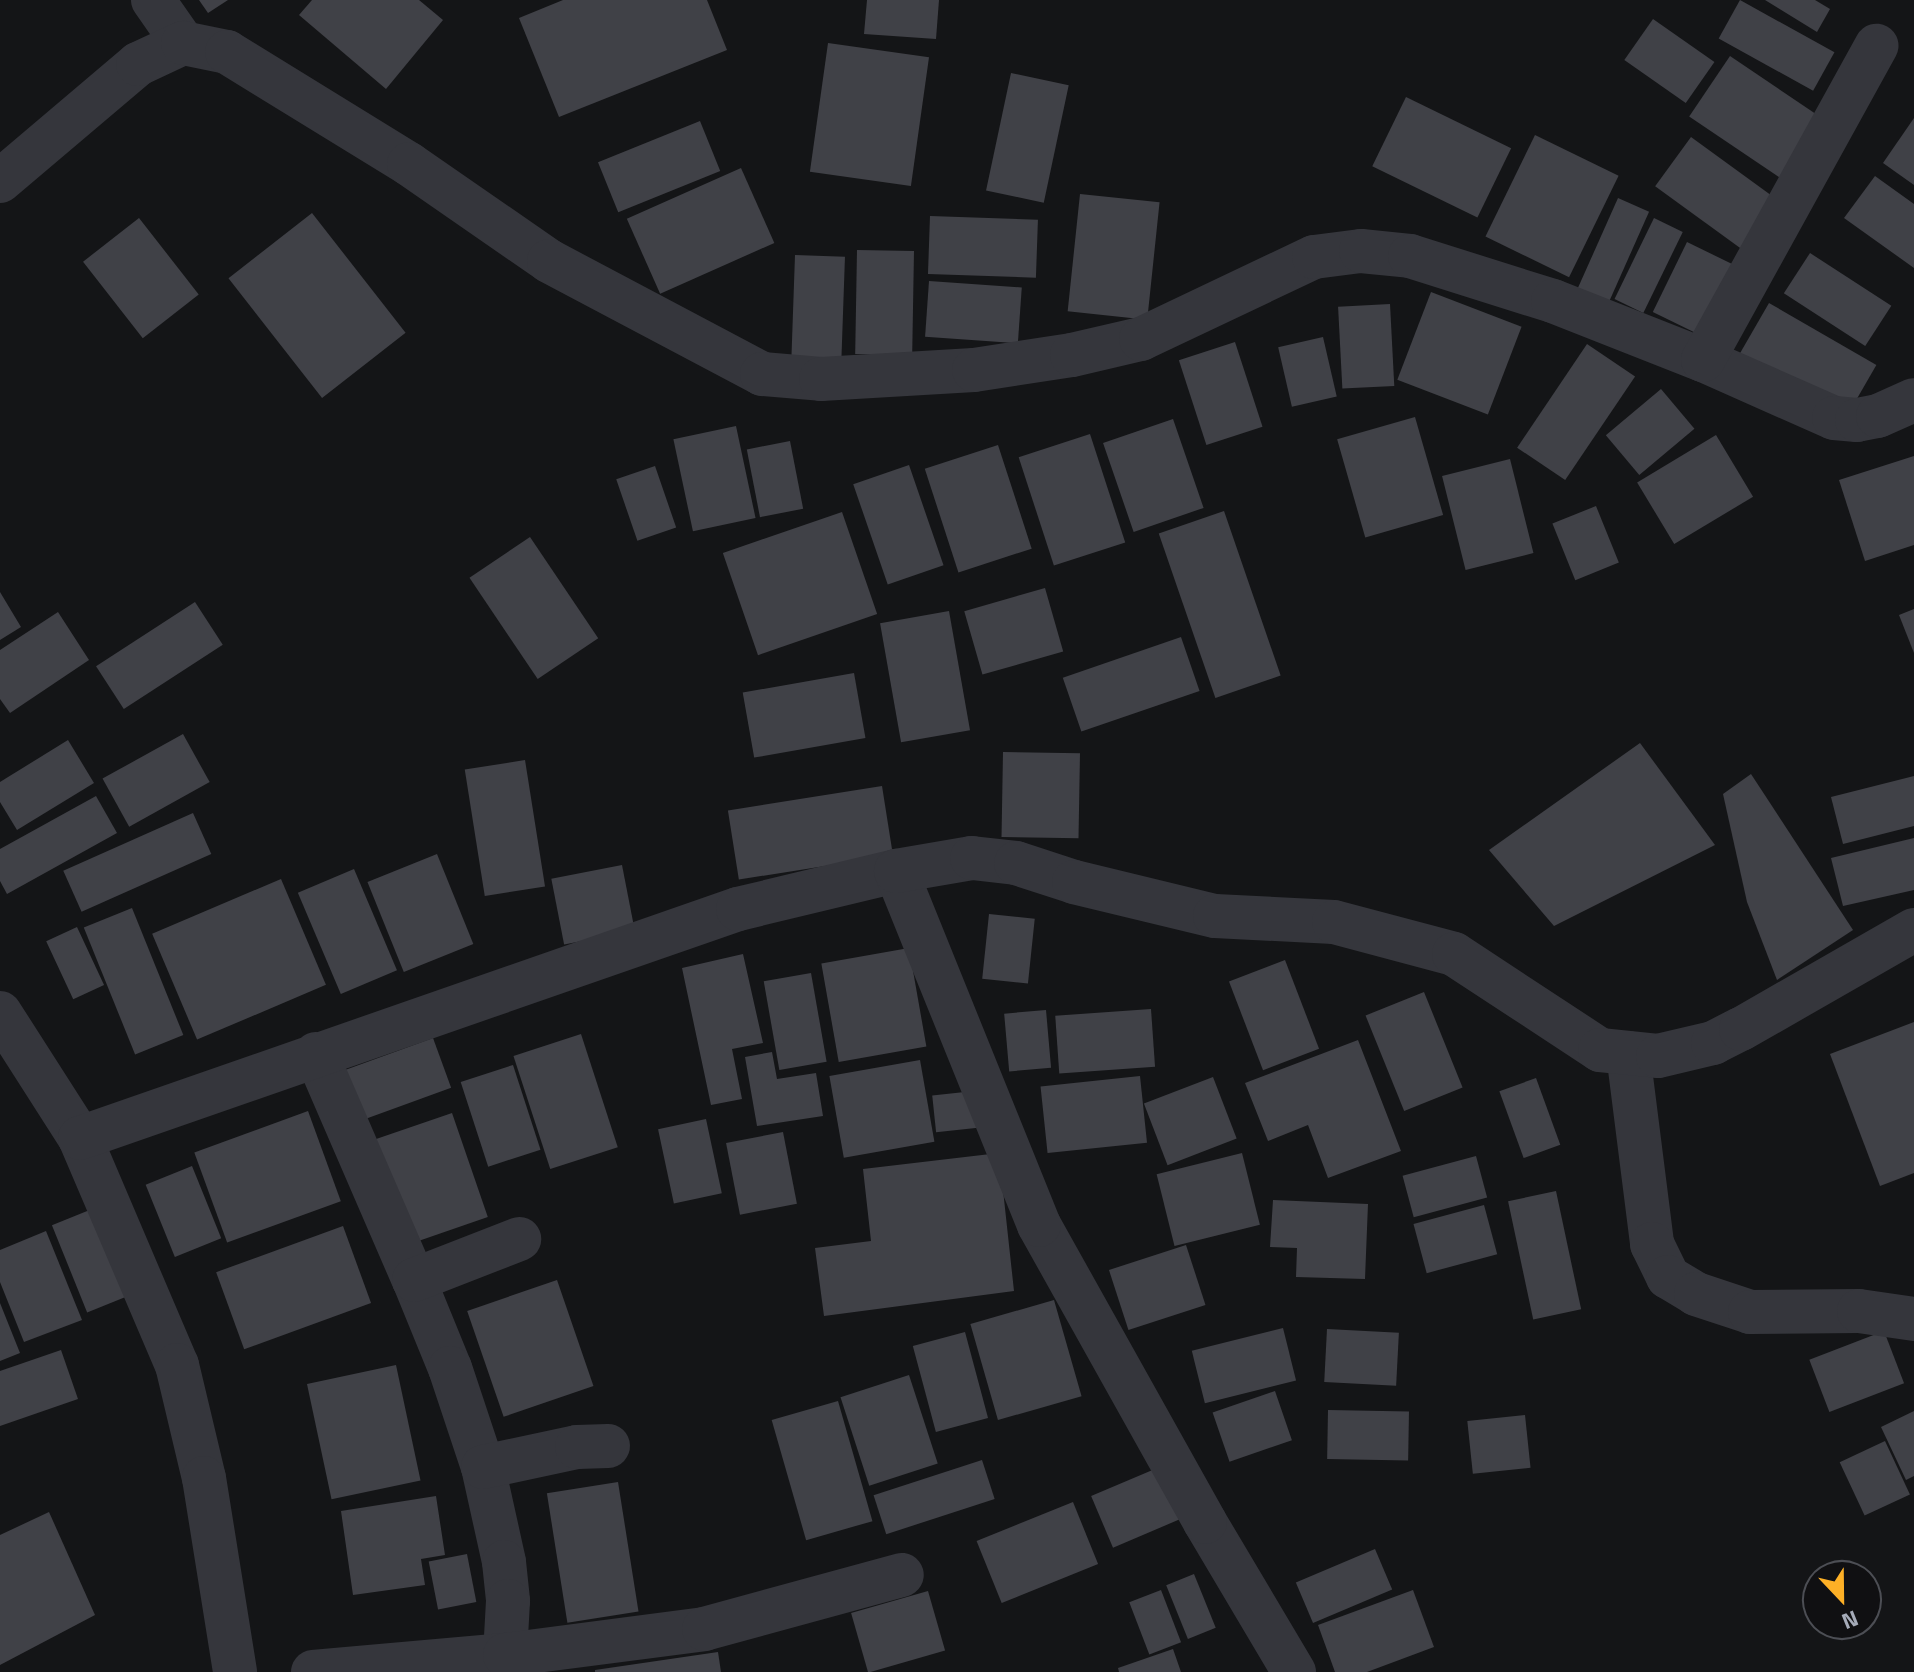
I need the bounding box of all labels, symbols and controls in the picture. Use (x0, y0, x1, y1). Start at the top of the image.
north arrow (1802, 1560, 1882, 1640)
text: N (1837, 1602, 1864, 1639)

